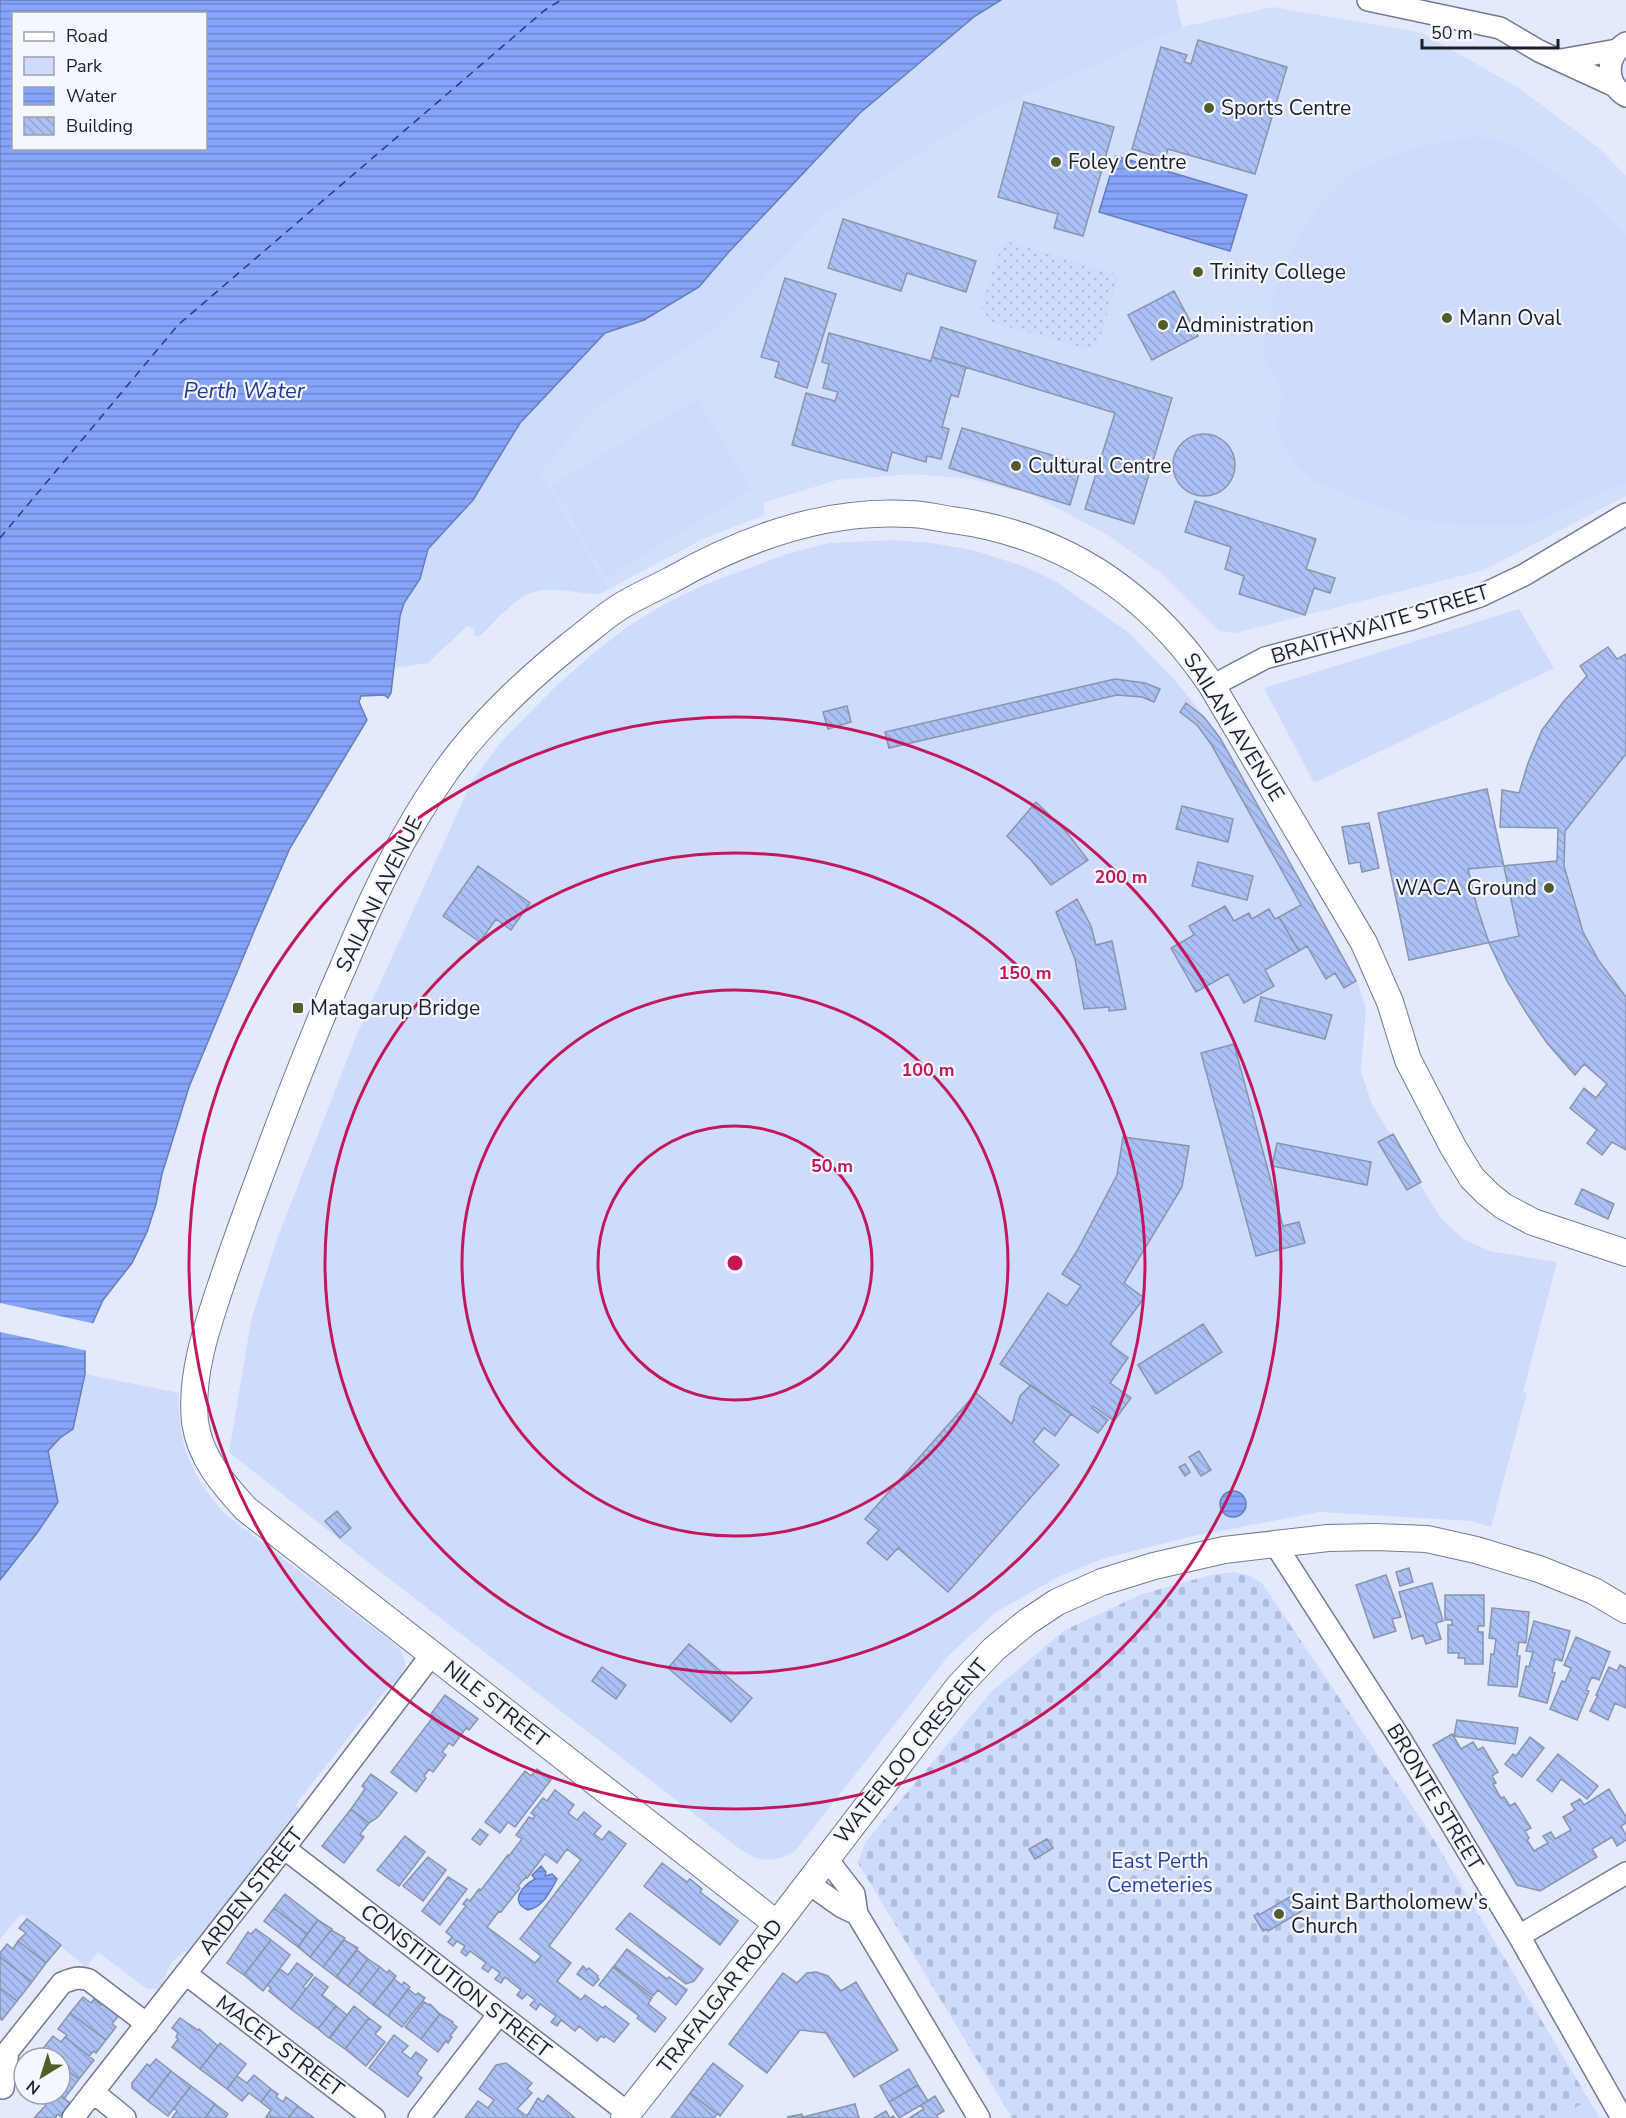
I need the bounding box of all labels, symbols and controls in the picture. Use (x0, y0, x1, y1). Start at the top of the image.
legend (12, 12, 207, 150)
scale bar (1422, 12, 1558, 50)
text: 50 m (1431, 21, 1473, 45)
text: Road (66, 24, 108, 48)
text: Park (66, 54, 103, 78)
text: Water (66, 84, 117, 108)
place label: Sports Centre (1221, 94, 1351, 122)
marker: Sports Centre (1202, 101, 1216, 115)
text: Building (66, 114, 133, 138)
place label: Foley Centre (1068, 148, 1187, 176)
marker: Foley Centre (1049, 155, 1063, 169)
place label: Trinity College (1210, 258, 1346, 286)
marker: Trinity College (1191, 265, 1205, 279)
place label: Mann Oval (1459, 304, 1562, 332)
place label: Administration (1175, 311, 1314, 339)
marker: Mann Oval (1440, 311, 1454, 325)
marker: Administration (1156, 318, 1170, 332)
water label: Perth Water (183, 376, 306, 406)
place label: Cultural Centre (1028, 452, 1171, 480)
marker: Cultural Centre (1009, 459, 1023, 473)
street label: BRAITHWAITE STREET (1268, 577, 1493, 670)
street label: SAILANI AVENUE (1177, 647, 1291, 807)
street label: SAILANI AVENUE (329, 811, 429, 977)
text: 200 m (1094, 865, 1148, 889)
place label: WACA Ground (1395, 874, 1537, 902)
marker: WACA Ground (1542, 881, 1556, 895)
text: 150 m (998, 961, 1052, 985)
place label: Matagarup Bridge (310, 994, 480, 1022)
marker: Matagarup Bridge (291, 1001, 305, 1015)
text: 100 m (901, 1058, 955, 1082)
text: 50 m (811, 1154, 853, 1178)
centre of rings (725, 1253, 745, 1273)
street label: WATERLOO CRESCENT (828, 1652, 995, 1849)
street label: NILE STREET (438, 1654, 555, 1754)
street label: BRONTE STREET (1380, 1719, 1490, 1876)
street label: ARDEN STREET (192, 1821, 310, 1960)
park label: East Perth Cemeteries (1107, 1847, 1213, 1899)
place label: Saint Bartholomew's Church (1291, 1888, 1488, 1940)
street label: CONSTITUTION STREET (355, 1898, 558, 2065)
marker: Saint Bartholomew's Church (1272, 1907, 1286, 1921)
street label: TRAFALGAR ROAD (651, 1913, 789, 2079)
street label: MACEY STREET (210, 1989, 350, 2104)
north arrow (12, 2046, 72, 2106)
text: N (22, 2075, 45, 2099)

